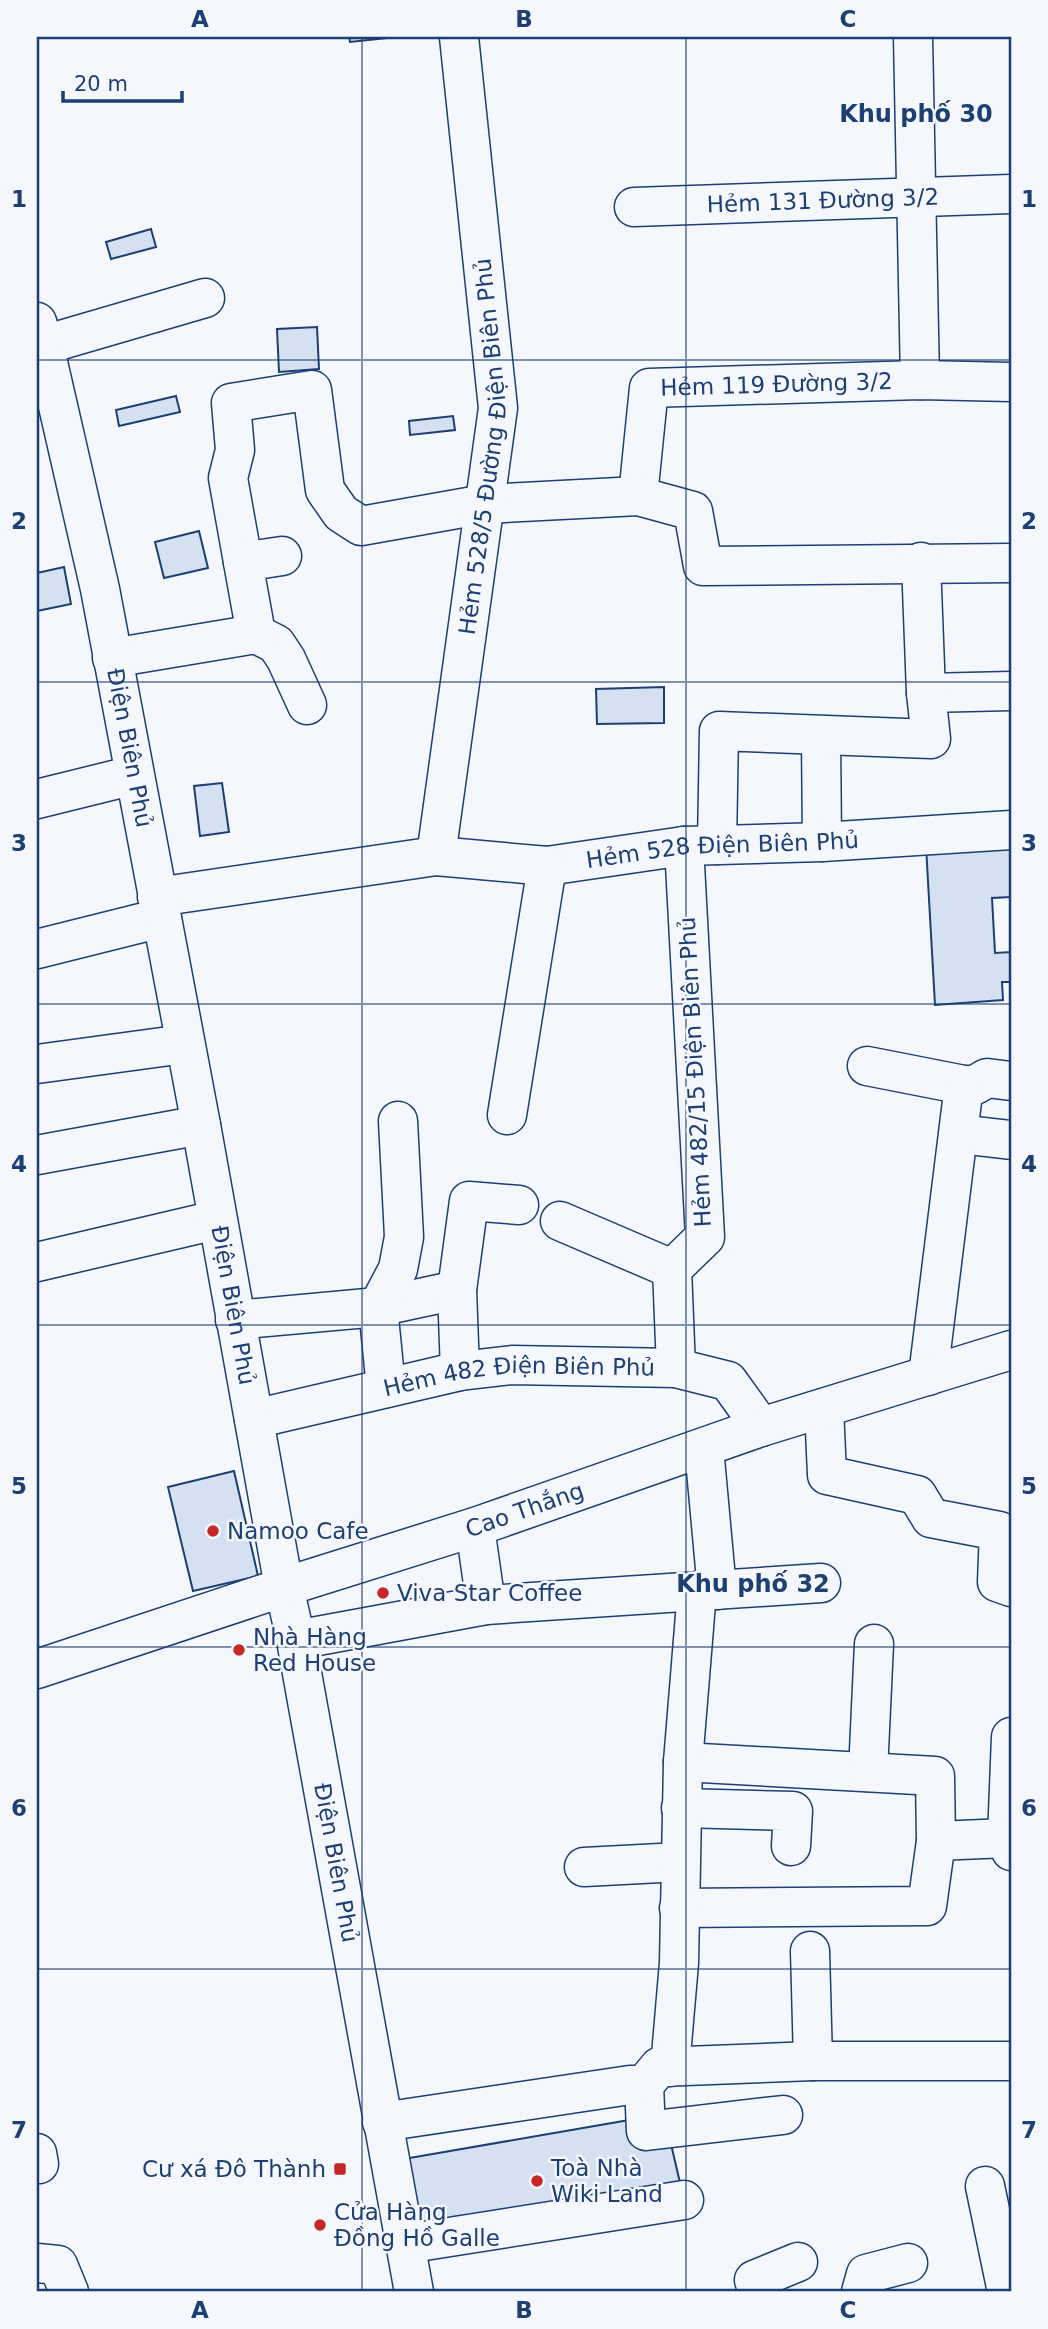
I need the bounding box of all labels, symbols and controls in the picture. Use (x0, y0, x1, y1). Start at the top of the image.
text: A (191, 6, 209, 32)
text: B (515, 6, 533, 32)
text: C (840, 6, 856, 32)
scale bar (63, 60, 182, 104)
text: 20 m (74, 72, 128, 96)
district label: Khu phố 30 (839, 100, 993, 128)
street label: Hẻm 131 Đường 3/2 (706, 183, 939, 217)
text: 1 (11, 186, 27, 212)
text: 1 (1021, 186, 1037, 212)
street label: Hẻm 528/5 Đường Điện Biên Phủ (454, 257, 512, 637)
street label: Hẻm 119 Đường 3/2 (660, 368, 893, 401)
text: 2 (11, 508, 27, 534)
text: 2 (1021, 508, 1037, 534)
street label: Điện Biên Phủ (102, 666, 158, 830)
street label: Hẻm 528 Điện Biên Phủ (584, 827, 860, 873)
text: 3 (11, 830, 27, 856)
text: 3 (1021, 830, 1037, 856)
street label: Hẻm 482/15 Điện Biên Phủ (674, 916, 716, 1228)
text: 4 (11, 1151, 27, 1177)
text: 4 (1021, 1151, 1037, 1177)
street label: Điện Biên Phủ (206, 1224, 260, 1387)
street label: Hẻm 482 Điện Biên Phủ (381, 1352, 655, 1401)
text: 5 (11, 1473, 27, 1499)
text: 5 (1021, 1473, 1037, 1499)
street label: Cao Thắng (462, 1477, 587, 1542)
place label: Namoo Cafe (227, 1518, 369, 1544)
marker: Namoo Cafe (205, 1523, 221, 1539)
district label: Khu phố 32 (676, 1570, 830, 1598)
place label: Viva Star Coffee (397, 1580, 582, 1606)
marker: Viva Star Coffee (375, 1585, 391, 1601)
place label: Nhà Hàng Red House (253, 1624, 376, 1676)
marker: Nhà Hàng Red House (231, 1642, 247, 1658)
street label: Điện Biên Phủ (309, 1781, 364, 1945)
text: 6 (11, 1795, 27, 1821)
text: 6 (1021, 1795, 1037, 1821)
text: 7 (11, 2117, 27, 2143)
text: 7 (1021, 2117, 1037, 2143)
place label: Toà Nhà Wiki Land (550, 2155, 663, 2207)
place label: Cư xá Đô Thành (142, 2156, 326, 2182)
marker: Cư xá Đô Thành (332, 2161, 348, 2177)
marker: Toà Nhà Wiki Land (529, 2173, 545, 2189)
place label: Cửa Hàng Đồng Hồ Galle (334, 2199, 500, 2251)
marker: Cửa Hàng Đồng Hồ Galle (312, 2217, 328, 2233)
text: A (191, 2297, 209, 2323)
text: B (515, 2297, 533, 2323)
text: C (840, 2297, 856, 2323)

